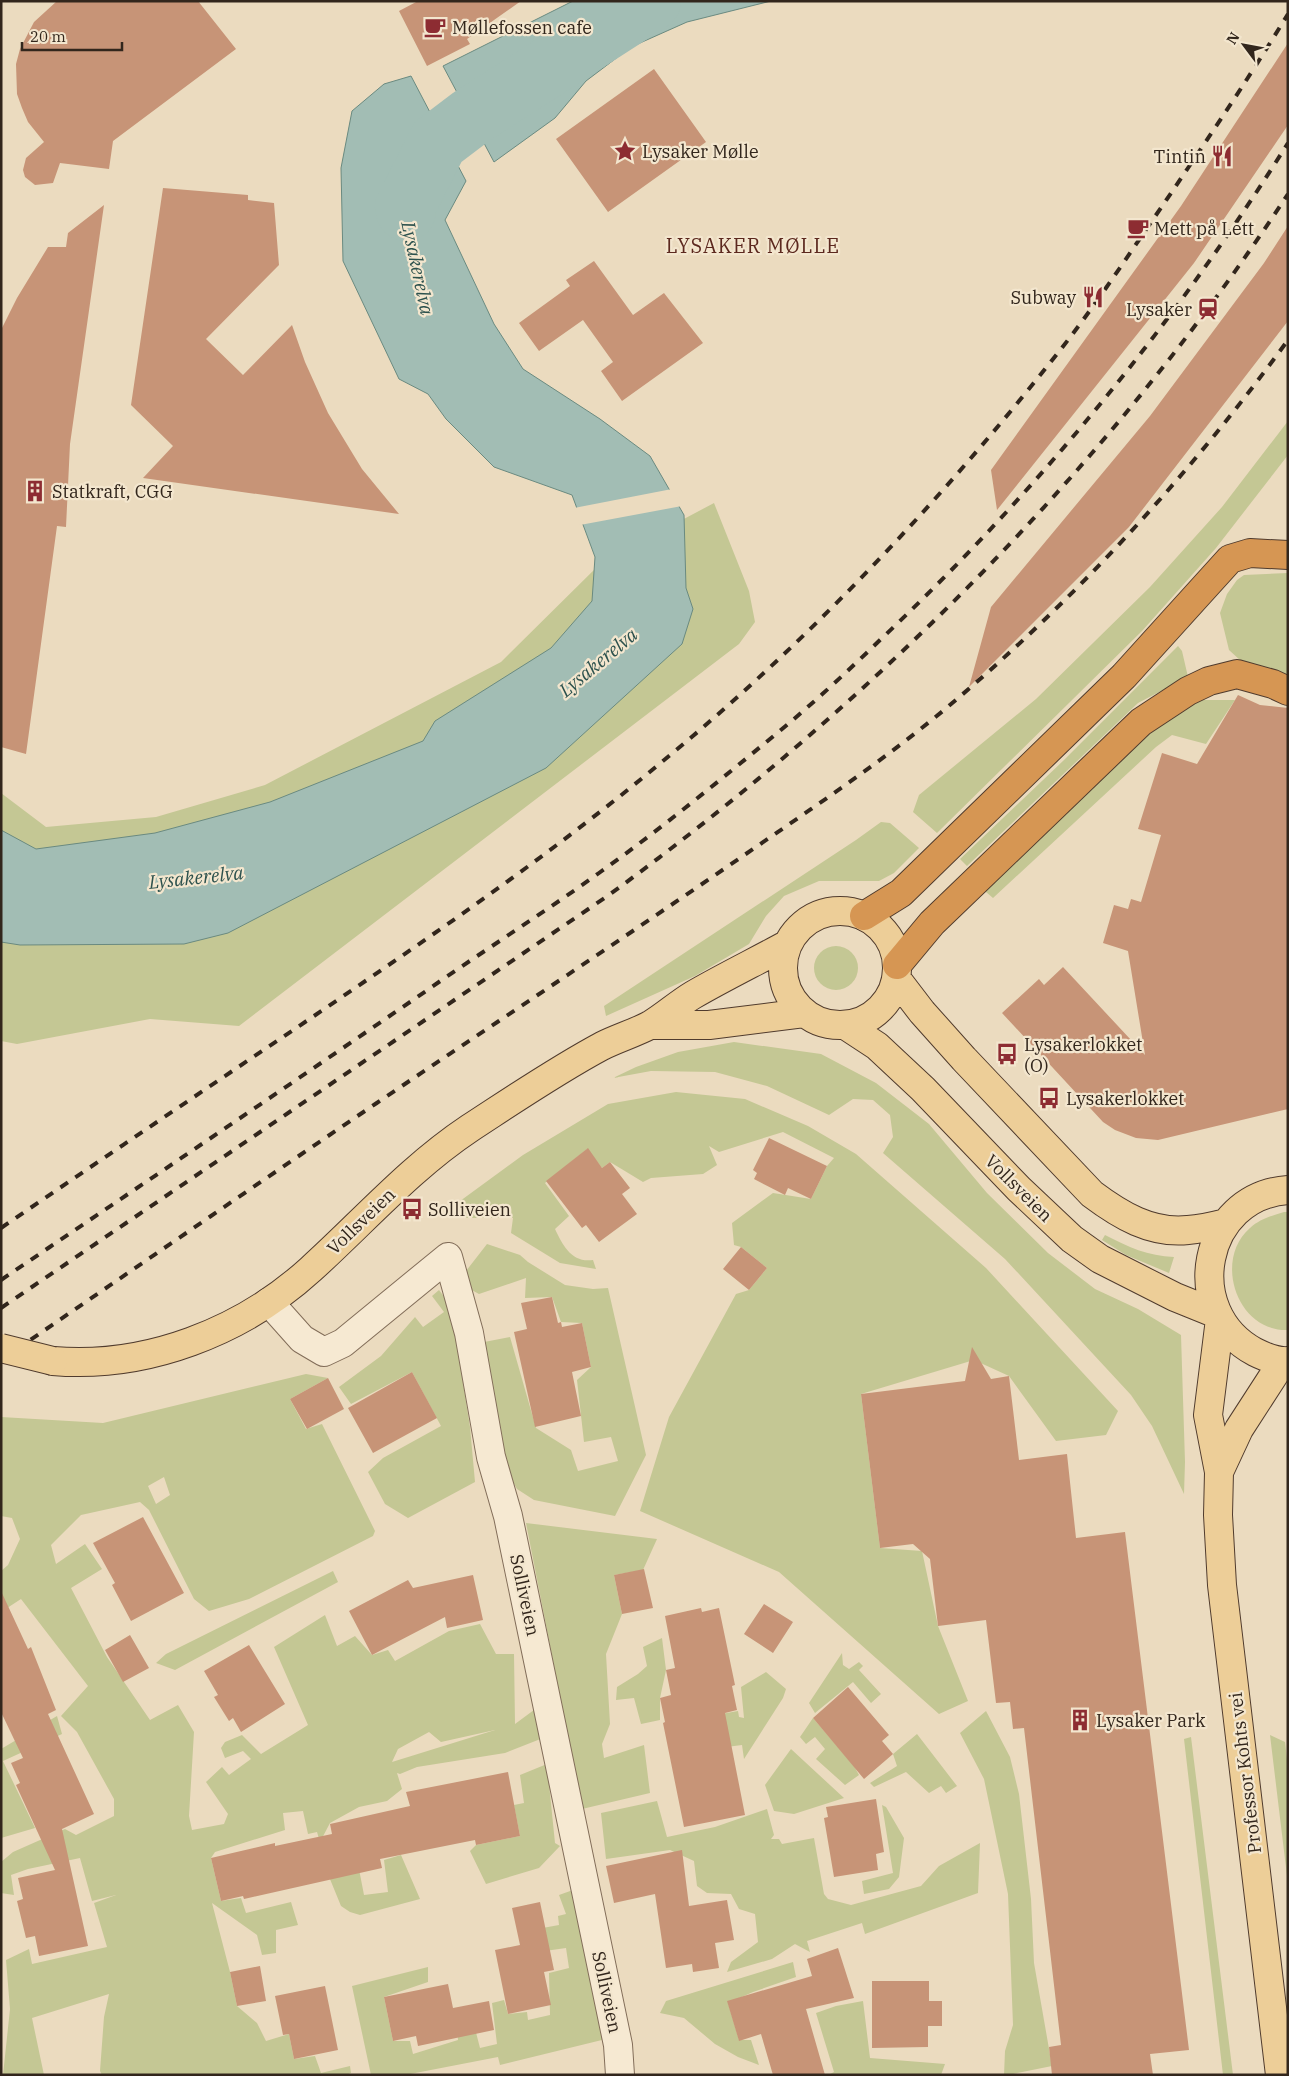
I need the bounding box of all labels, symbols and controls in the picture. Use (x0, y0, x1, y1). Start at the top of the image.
cafe icon: Møllefossen cafe (422, 14, 448, 40)
place label: Møllefossen cafe (452, 16, 592, 39)
scale bar (22, 20, 122, 52)
north arrow (1219, 20, 1269, 70)
text: 20 m (30, 27, 66, 46)
text: N (1222, 29, 1244, 48)
place icon: Lysaker Mølle (612, 138, 638, 164)
place label: Lysaker Mølle (642, 140, 759, 163)
restaurant icon: Tintin (1209, 143, 1235, 169)
place label: Tintin (1154, 145, 1206, 168)
cafe icon: Mett på Lett (1125, 215, 1151, 241)
place label: Mett på Lett (1154, 217, 1254, 240)
water label: Lysakerelva (396, 218, 440, 318)
district label: LYSAKER MØLLE (666, 232, 840, 259)
restaurant icon: Subway (1080, 284, 1106, 310)
place label: Subway (1010, 286, 1076, 309)
station icon: Lysaker (1195, 296, 1221, 322)
place label: Lysaker (1126, 298, 1192, 321)
building icon: Statkraft, CGG (22, 478, 48, 504)
place label: Statkraft, CGG (52, 480, 173, 503)
water label: Lysakerelva (553, 622, 643, 702)
water label: Lysakerelva (146, 860, 245, 894)
place label: Lysakerlokket (O) (1024, 1033, 1142, 1077)
bus stop icon: Lysakerlokket (O) (994, 1041, 1020, 1067)
bus stop icon: Lysakerlokket (1036, 1085, 1062, 1111)
place label: Lysakerlokket (1066, 1087, 1184, 1110)
street label: Vollsveien (980, 1149, 1058, 1227)
street label: Vollsveien (322, 1183, 400, 1259)
bus stop icon: Solliveien (399, 1196, 425, 1222)
place label: Solliveien (428, 1198, 511, 1221)
street label: Solliveien (505, 1552, 545, 1638)
street label: Professor Kohts vei (1224, 1691, 1266, 1855)
building icon: Lysaker Park (1067, 1707, 1093, 1733)
place label: Lysaker Park (1096, 1709, 1206, 1732)
street label: Solliveien (587, 1949, 627, 2035)

